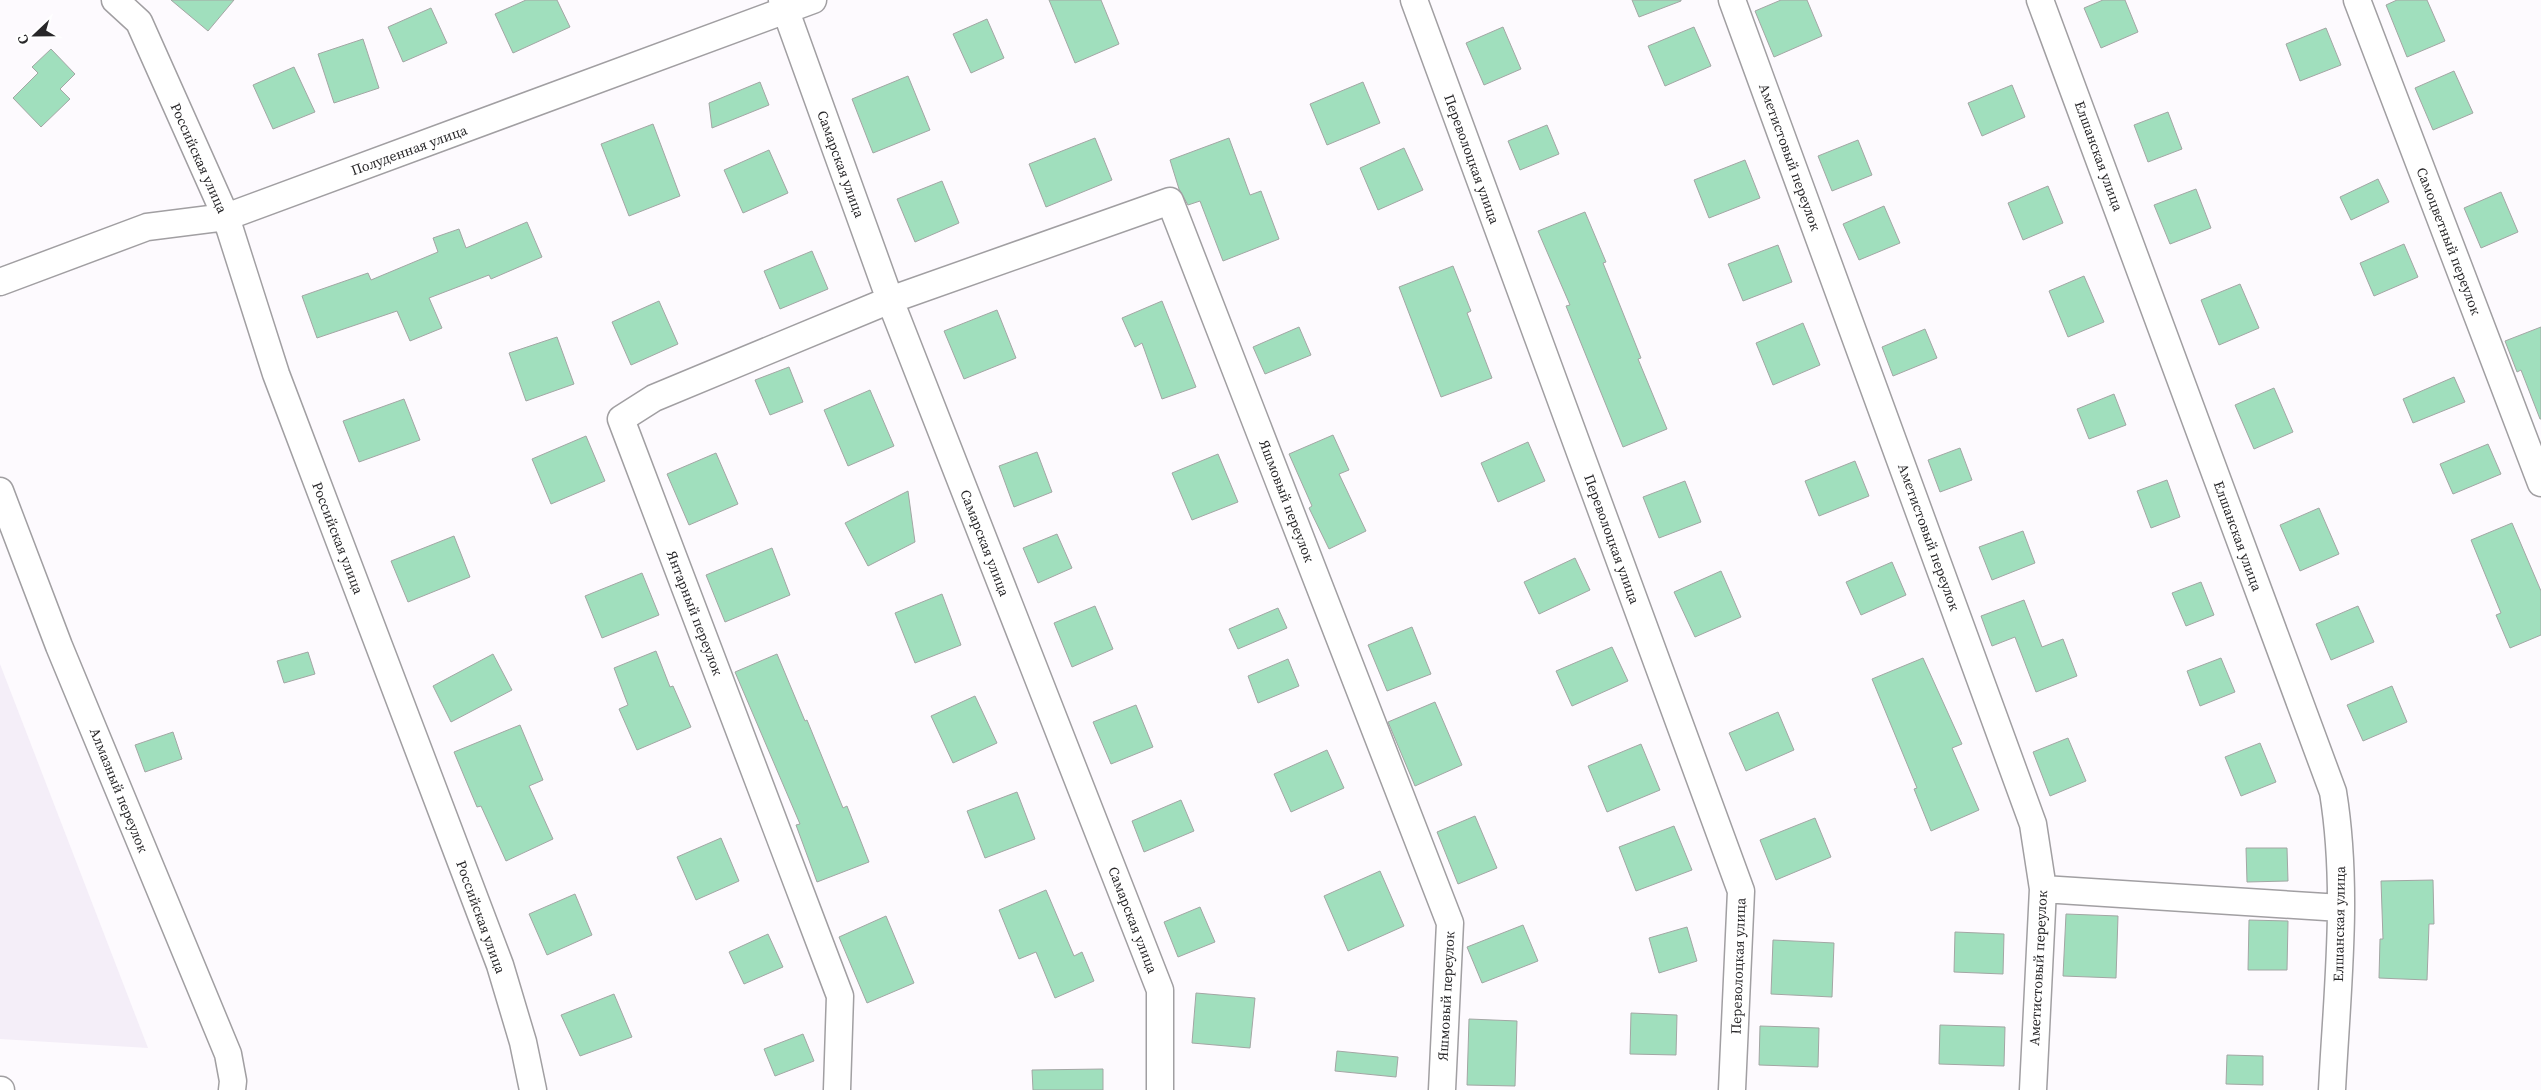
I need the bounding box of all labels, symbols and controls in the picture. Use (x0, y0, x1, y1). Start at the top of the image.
north arrow (10, 10, 60, 60)
text: С (12, 32, 34, 48)
street label: Аметистовый переулок (1754, 81, 1826, 234)
street label: Переволоцкая улица (1439, 91, 1505, 227)
street label: Елшанская улица (2070, 98, 2129, 215)
street label: Российская улица (166, 100, 233, 217)
street label: Самарская улица (812, 108, 870, 221)
street label: Полуденная улица (348, 119, 471, 180)
street label: Самоцветный переулок (2412, 164, 2486, 318)
street label: Яшмовый переулок (1254, 437, 1320, 565)
street label: Аметистовый переулок (1893, 461, 1965, 614)
street label: Переволоцкая улица (1579, 471, 1645, 607)
street label: Елшанская улица (2209, 478, 2268, 595)
street label: Российская улица (307, 479, 369, 598)
street label: Самарская улица (955, 487, 1015, 600)
street label: Янтарный переулок (662, 548, 728, 679)
street label: Алмазный переулок (85, 725, 153, 856)
street label: Российская улица (451, 858, 511, 977)
street label: Самарская улица (1103, 864, 1163, 977)
street label: Елшанская улица (2328, 865, 2350, 982)
street label: Аметистовый переулок (2024, 890, 2052, 1046)
street label: Переволоцкая улица (1726, 897, 1750, 1035)
street label: Яшмовый переулок (1433, 931, 1459, 1061)

